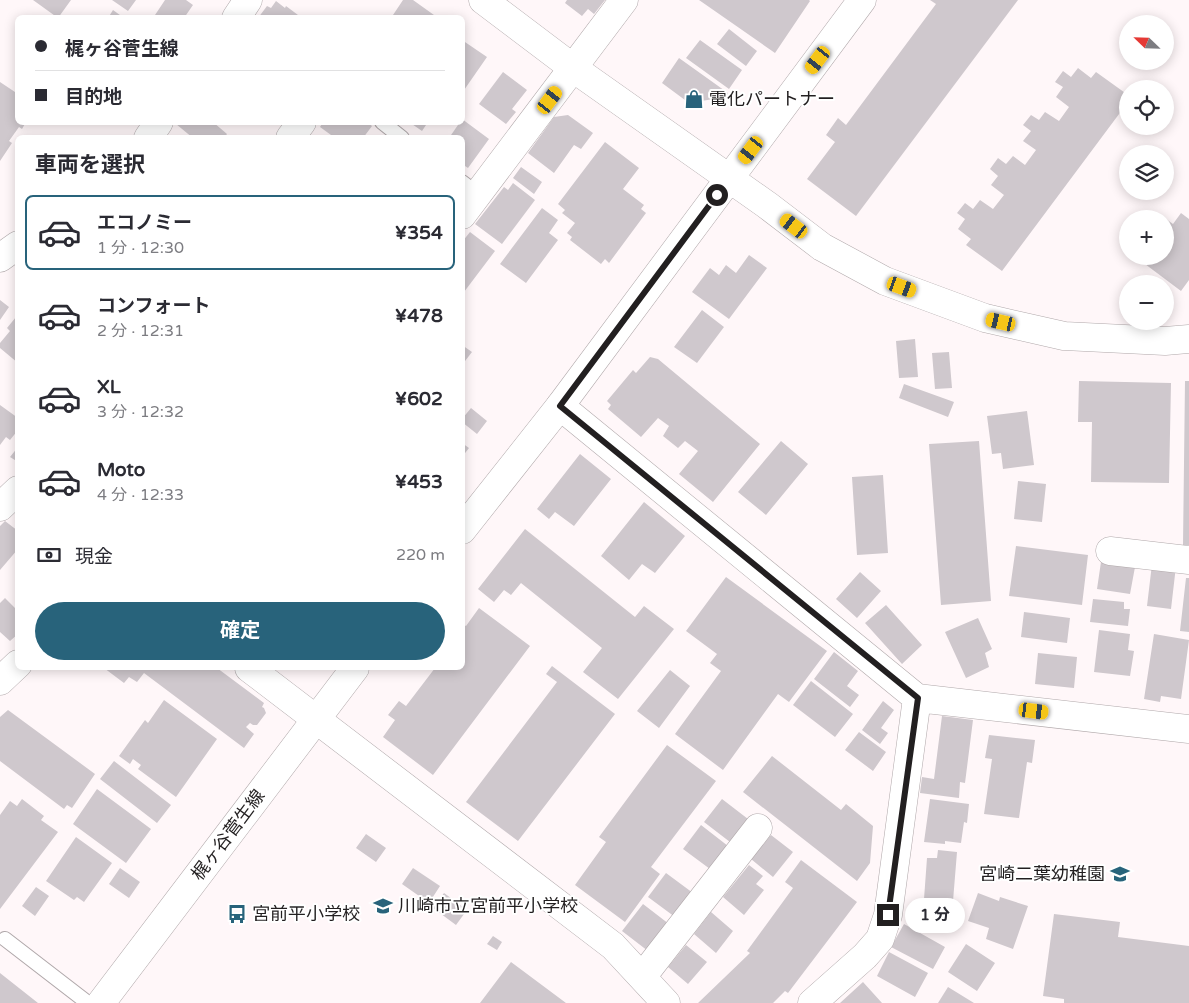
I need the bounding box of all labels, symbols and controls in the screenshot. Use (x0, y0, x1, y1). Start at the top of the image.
north arrow (1119, 15, 1174, 70)
map controls (1119, 15, 1174, 330)
text: 梶ヶ谷菅生線 (65, 38, 179, 60)
car (802, 44, 833, 76)
button: locate (1119, 80, 1174, 135)
car (534, 84, 565, 116)
text: 目的地 (65, 86, 122, 108)
shop icon: 電化パートナー (683, 88, 705, 110)
place label: 電化パートナー (709, 88, 835, 110)
car (735, 134, 766, 166)
button: layers (1119, 145, 1174, 200)
text: 車両を選択 (35, 152, 145, 178)
route start (706, 184, 728, 206)
icon: car (37, 210, 82, 255)
button: + (1119, 210, 1174, 265)
car (777, 211, 810, 241)
text: エコノミー (97, 212, 192, 234)
text: ¥354 (395, 222, 443, 244)
text: 1 分 · 12:30 (97, 238, 184, 258)
car (885, 275, 918, 299)
button: − (1119, 275, 1174, 330)
icon: car (37, 293, 82, 338)
text: コンフォート (97, 295, 210, 317)
text: ¥478 (395, 305, 443, 327)
car (984, 311, 1017, 333)
text: 2 分 · 12:31 (97, 321, 184, 341)
icon: car (37, 376, 82, 421)
text: XL (97, 376, 121, 398)
text: ¥602 (395, 388, 443, 410)
text: 3 分 · 12:32 (97, 402, 184, 422)
icon: car (37, 459, 82, 504)
text: Moto (97, 459, 145, 481)
text: ¥453 (395, 471, 443, 493)
text: 4 分 · 12:33 (97, 485, 184, 505)
icon: cash (35, 541, 63, 569)
text: 220 m (396, 545, 445, 565)
text: 現金 (75, 546, 113, 568)
button: 確定 (35, 602, 445, 660)
car (1018, 702, 1049, 720)
street label: 梶ヶ谷菅生線 (187, 785, 269, 885)
place label: 宮崎二葉幼稚園 (979, 863, 1105, 885)
school or university icon: 宮崎二葉幼稚園 (1109, 863, 1131, 885)
school or university icon: 川崎市立宮前平小学校 (372, 895, 394, 917)
place label: 川崎市立宮前平小学校 (398, 895, 578, 917)
callout: 1 分 (906, 898, 966, 932)
bus stop icon: 宮前平小学校 (226, 903, 248, 925)
place label: 宮前平小学校 (252, 903, 360, 925)
route end (877, 904, 899, 926)
text: 1 分 (920, 905, 950, 925)

